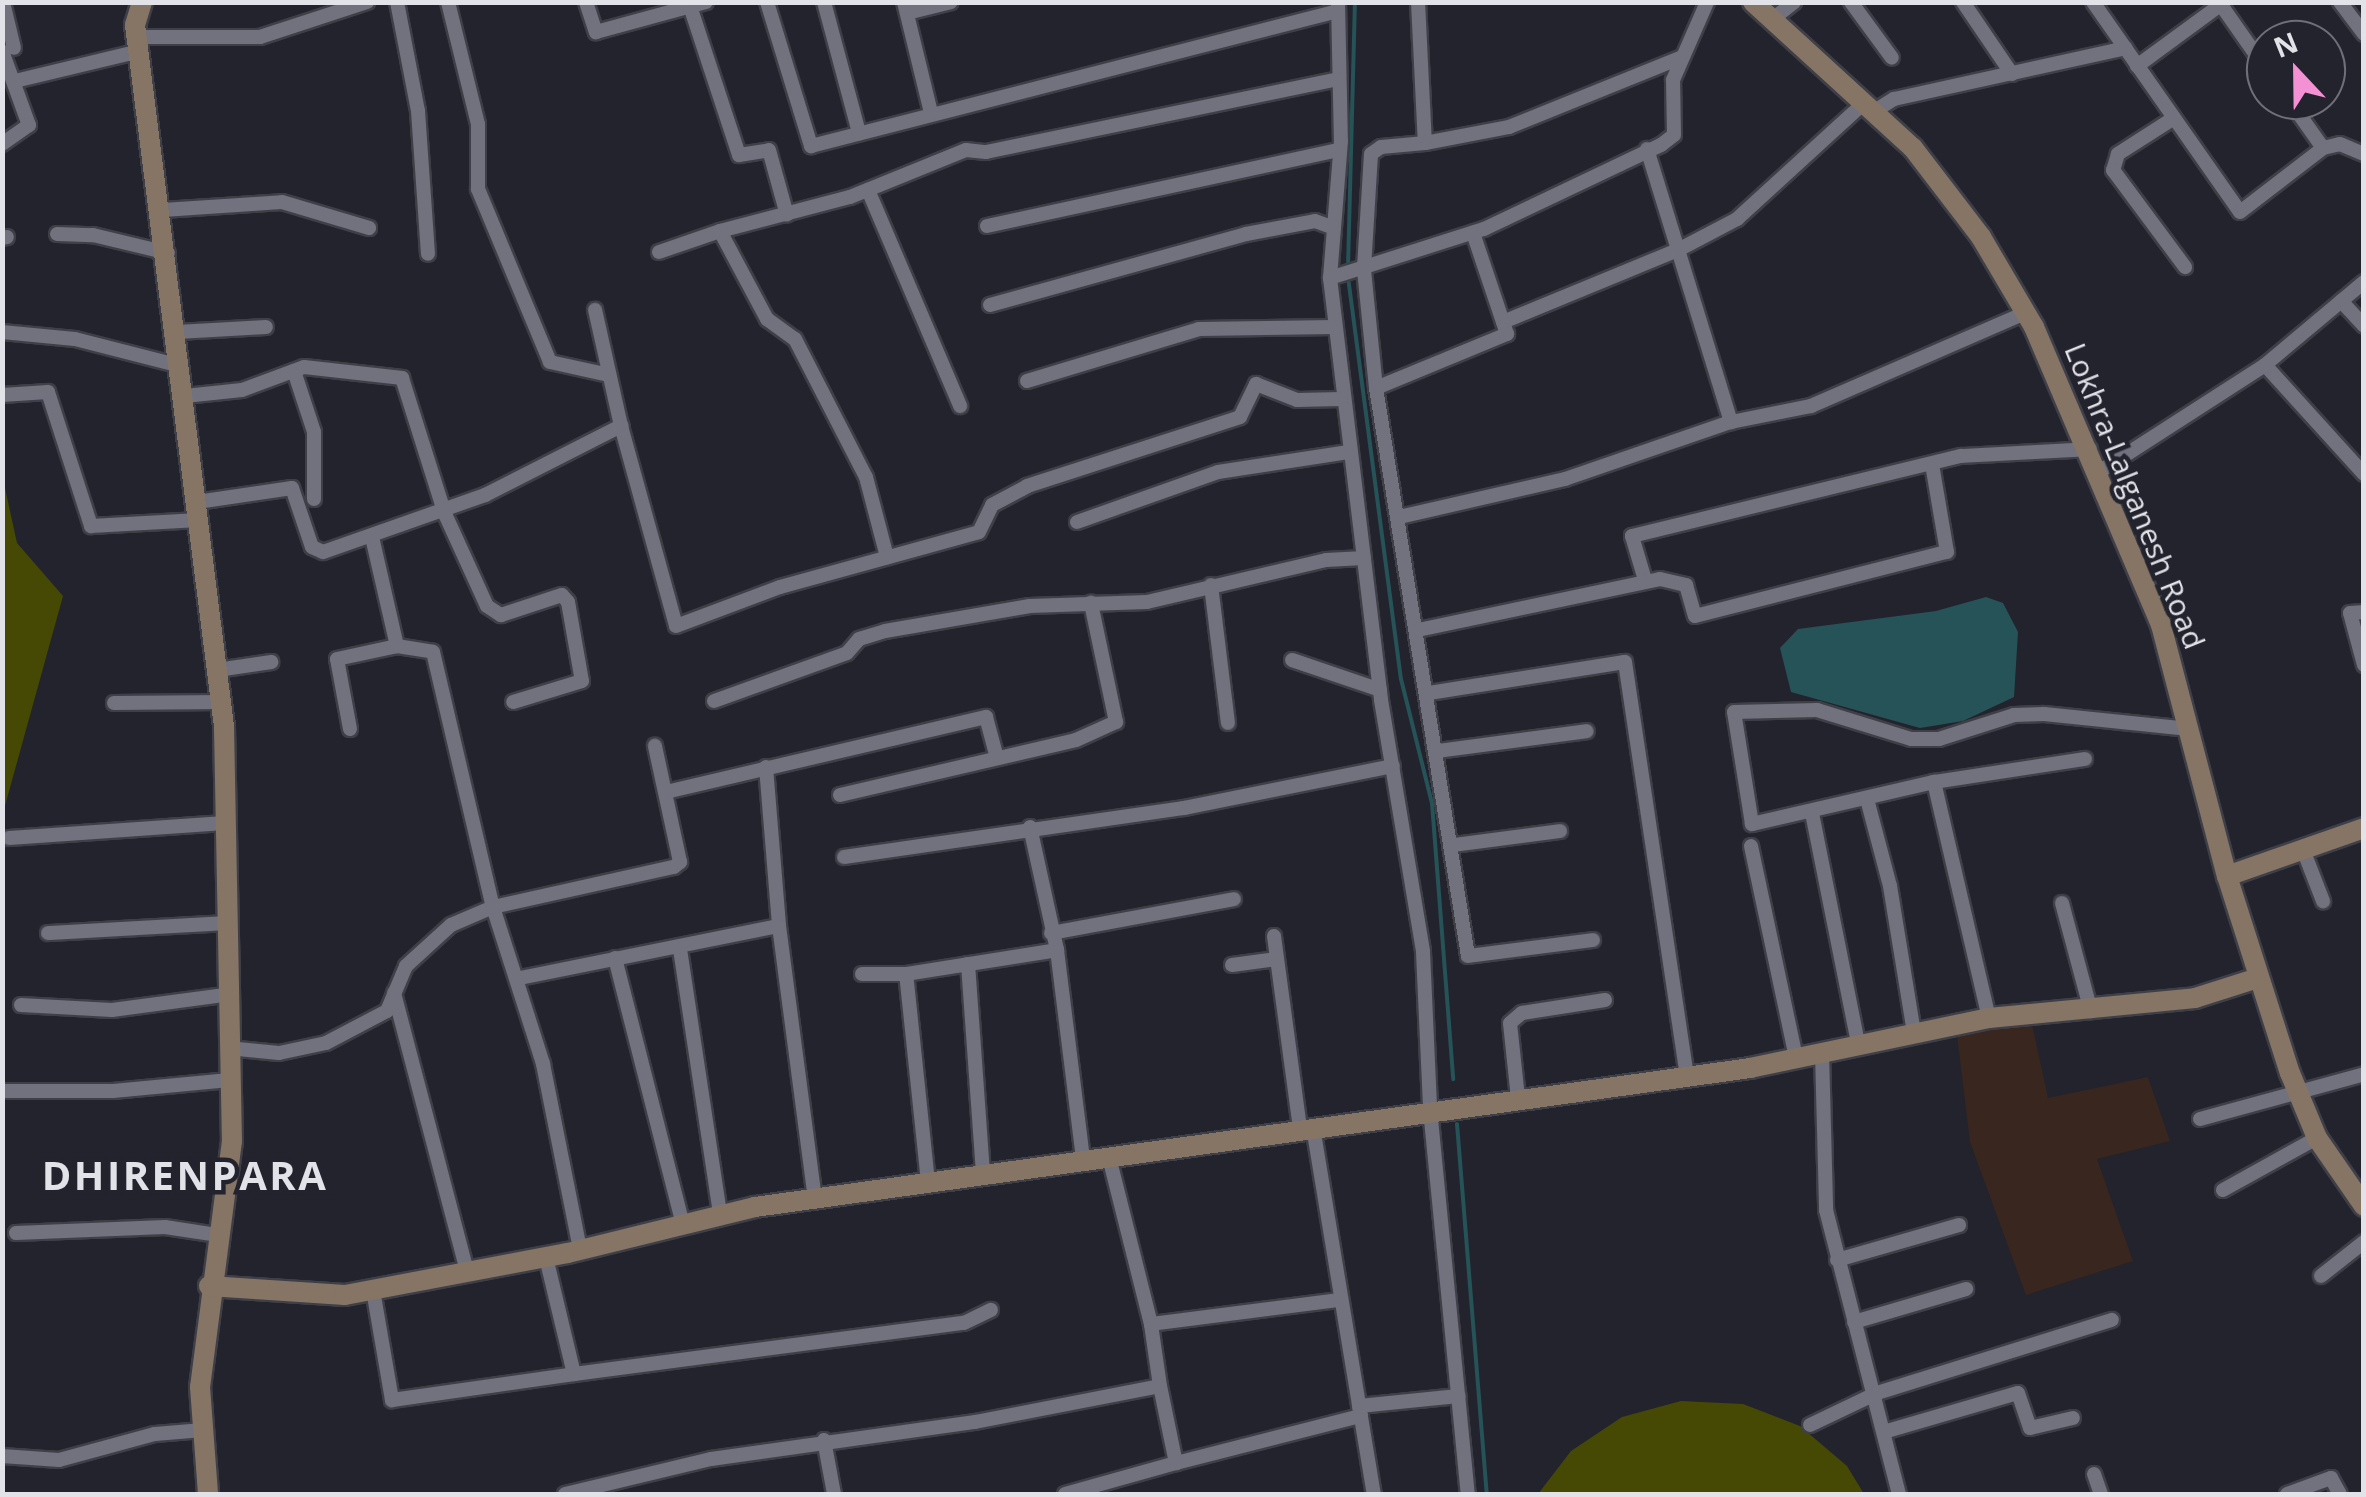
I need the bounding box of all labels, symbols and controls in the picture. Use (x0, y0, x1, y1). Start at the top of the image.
north arrow (2246, 20, 2346, 120)
text: N (2268, 22, 2303, 66)
street label: Lokhra-Lalganesh Road (2057, 338, 2213, 654)
district label: DHIRENPARA (42, 1151, 328, 1199)

